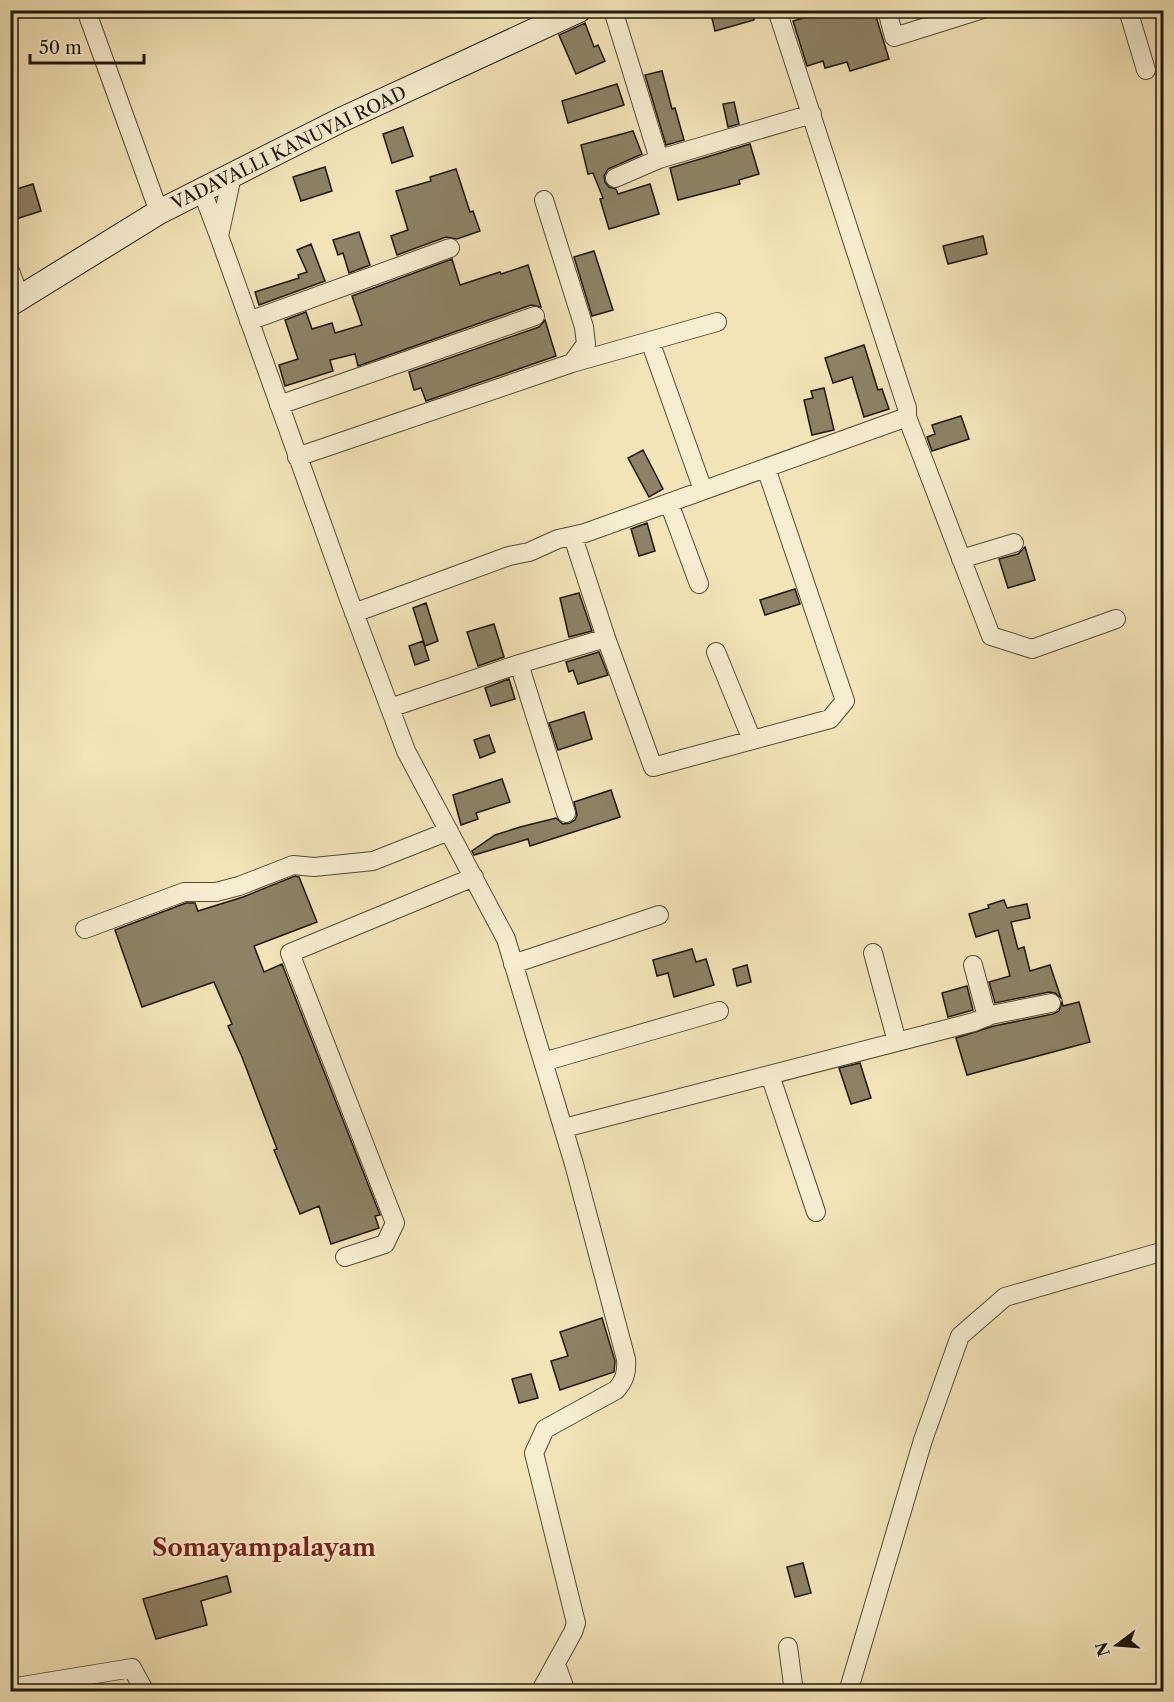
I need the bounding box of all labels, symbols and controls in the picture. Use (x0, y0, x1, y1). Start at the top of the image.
scale bar (30, 27, 144, 65)
text: 50 m (39, 37, 82, 59)
street label: VADAVALLI KANUVAI ROAD (167, 81, 410, 215)
district label: Somayampalayam (152, 1533, 376, 1562)
north arrow (1087, 1615, 1147, 1675)
text: N (1091, 1640, 1114, 1659)

